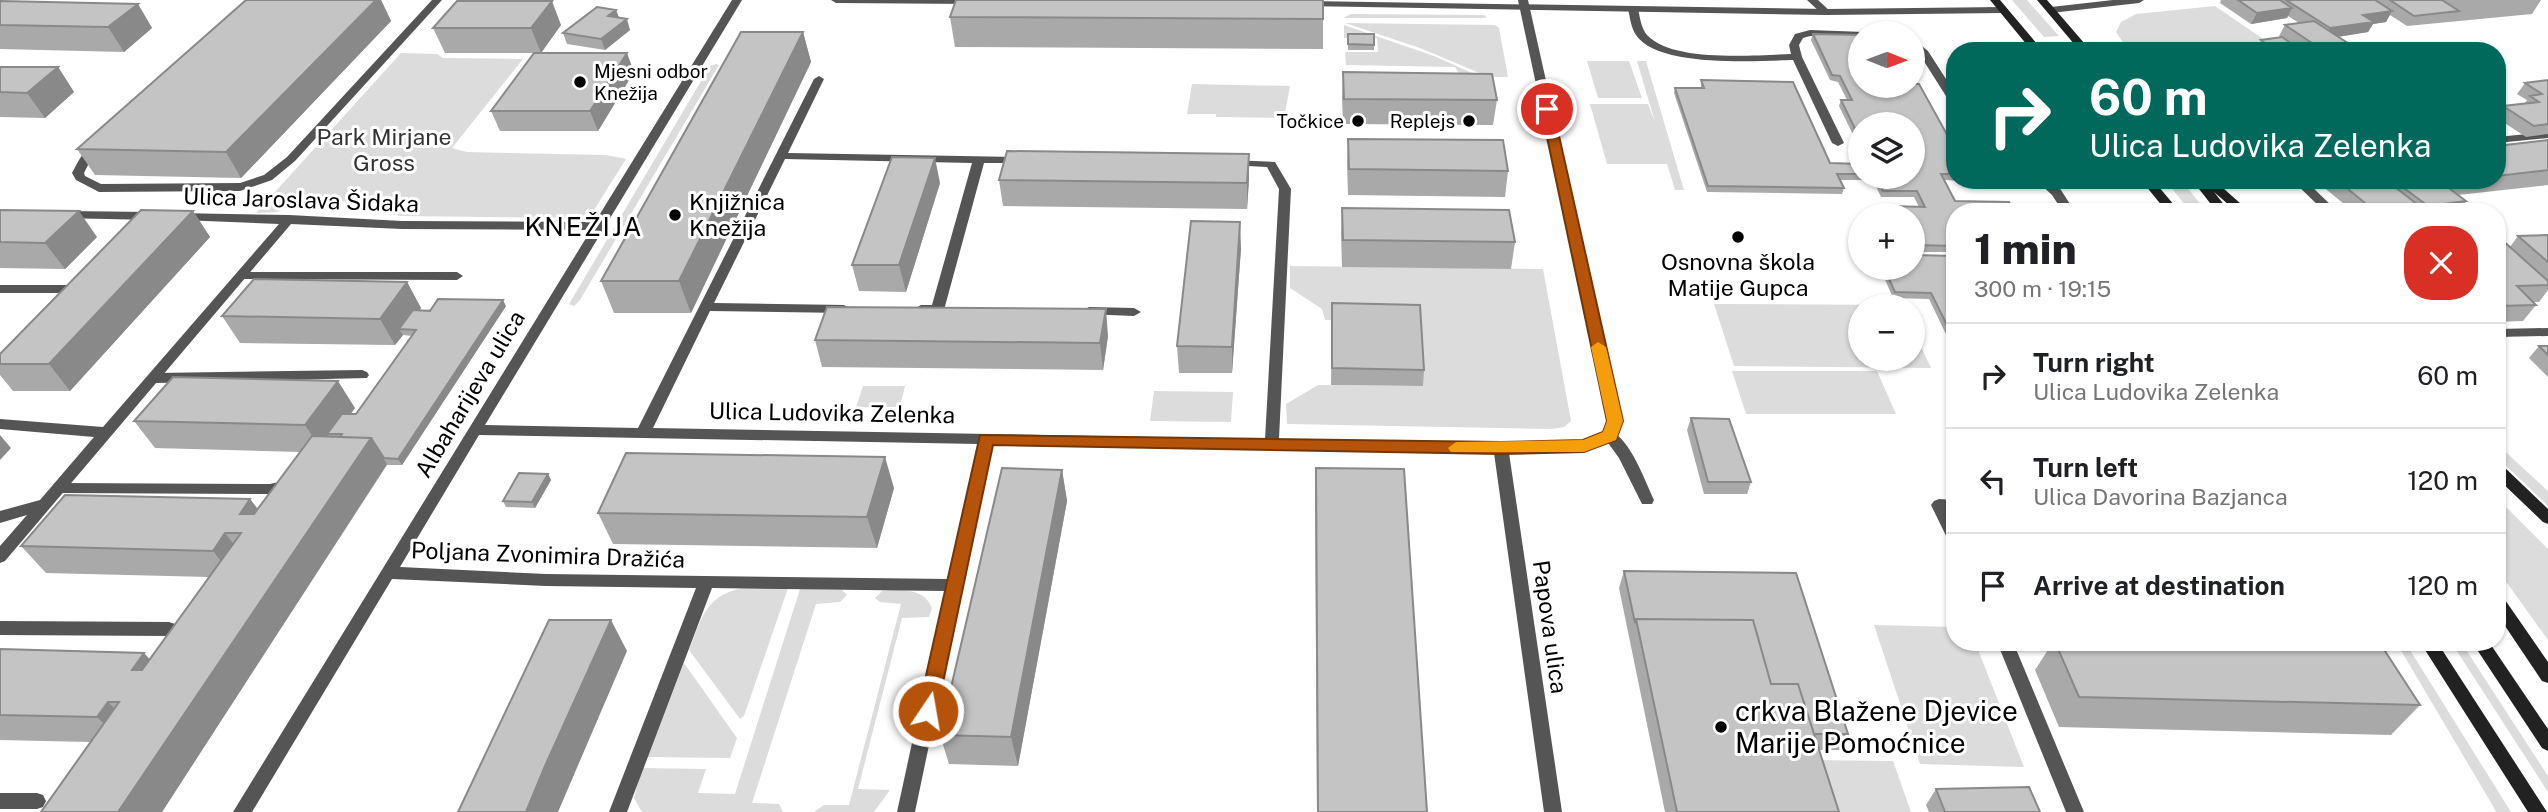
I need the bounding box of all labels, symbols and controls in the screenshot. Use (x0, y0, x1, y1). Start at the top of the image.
north arrow (1848, 21, 1925, 98)
map controls (1848, 21, 1925, 371)
place label: Mjesni odbor Knežija (594, 60, 708, 104)
text: 60 m (2089, 68, 2208, 126)
icon: right (1974, 70, 2065, 161)
marker: Mjesni odbor Knežija (572, 74, 588, 90)
pin (1517, 79, 1577, 139)
icon: arrive (1528, 90, 1566, 128)
place label: Točkice (1277, 110, 1344, 132)
place label: Replejs (1390, 110, 1455, 132)
button: layers (1848, 112, 1925, 189)
marker: Točkice (1350, 113, 1366, 129)
marker: Replejs (1461, 113, 1477, 129)
park label: Park Mirjane Gross (317, 123, 451, 176)
text: Ulica Ludovika Zelenka (2089, 127, 2432, 164)
street label: Ulica Jaroslava Šidaka (183, 182, 419, 217)
place label: Knjižnica Knežija (689, 188, 785, 241)
button: + (1848, 203, 1925, 280)
marker: Knjižnica Knežija (667, 207, 683, 223)
district label: KNEŽIJA (524, 211, 644, 242)
text: 1 min (1974, 224, 2077, 273)
button: close (2404, 226, 2478, 300)
marker: Osnovna škola Matije Gupca (1730, 229, 1746, 245)
place label: Osnovna škola Matije Gupca (1661, 248, 1815, 301)
text: 300 m · 19:15 (1974, 275, 2111, 302)
button: − (1848, 294, 1925, 371)
street label: Albaharijeva ulica (409, 305, 530, 482)
text: Turn right (2033, 347, 2155, 378)
icon: right (1974, 357, 2012, 395)
text: 60 m (2417, 360, 2478, 391)
text: Ulica Ludovika Zelenka (2033, 378, 2279, 405)
street label: Ulica Ludovika Zelenka (709, 397, 955, 428)
text: Turn left (2033, 452, 2138, 483)
icon: left (1974, 462, 2012, 500)
text: 120 m (2407, 465, 2478, 496)
text: Ulica Davorina Bazjanca (2033, 483, 2288, 510)
street label: Poljana Zvonimira Dražića (411, 536, 685, 573)
street label: Papova ulica (1528, 559, 1573, 695)
icon: arrive (1974, 567, 2012, 605)
text: Arrive at destination (2033, 570, 2285, 601)
text: 120 m (2407, 570, 2478, 601)
position arrow (891, 674, 965, 748)
place label: crkva Blažene Djevice Marije Pomoćnice (1735, 694, 2018, 759)
marker: crkva Blažene Djevice Marije Pomoćnice (1713, 719, 1729, 735)

